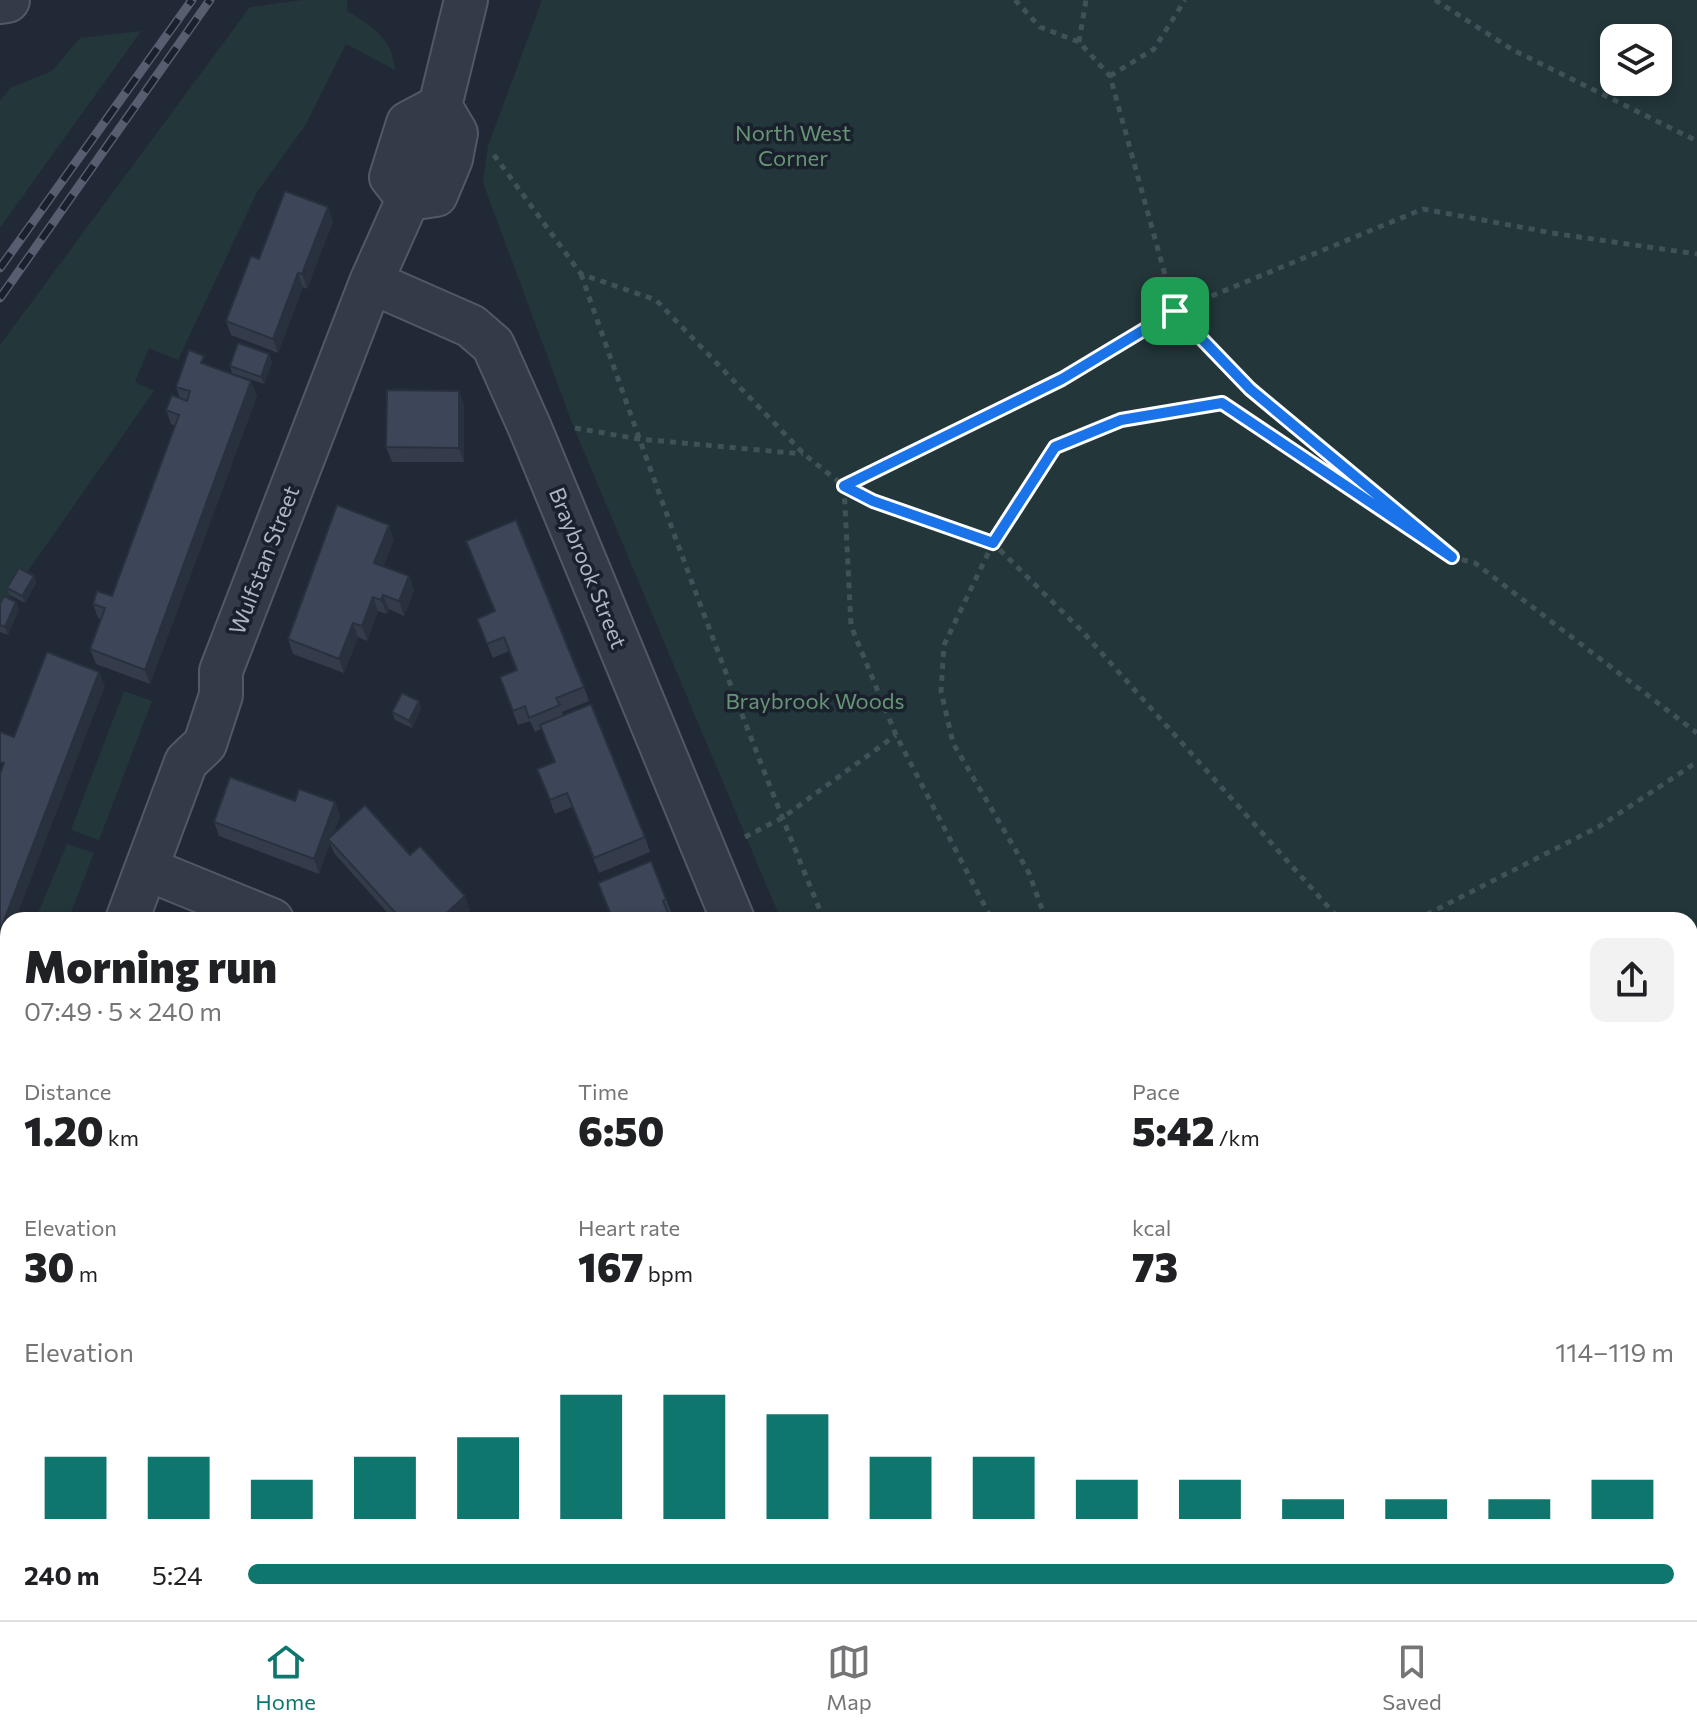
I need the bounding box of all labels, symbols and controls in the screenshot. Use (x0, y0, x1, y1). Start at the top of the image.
map controls (1600, 24, 1672, 96)
button: layers (1600, 24, 1672, 96)
park label: North West Corner (735, 119, 851, 171)
pin (1141, 277, 1209, 345)
icon: arrive (1153, 289, 1197, 333)
street label: Wulfstan Street (223, 482, 304, 638)
street label: Braybrook Street (544, 483, 633, 652)
park label: Braybrook Woods (725, 687, 905, 714)
text: Morning run (24, 938, 277, 992)
button: share (1590, 938, 1674, 1022)
text: 07:49 · 5 × 240 m (24, 995, 222, 1026)
text: Distance (24, 1078, 111, 1105)
text: Time (578, 1078, 629, 1105)
text: Pace (1132, 1078, 1180, 1105)
text: 1.20 (24, 1105, 104, 1154)
text: 6:50 (578, 1105, 664, 1154)
text: 5:42 (1132, 1105, 1215, 1154)
text: km (104, 1124, 139, 1151)
text: /km (1215, 1124, 1260, 1151)
text: Elevation (24, 1214, 117, 1241)
text: Heart rate (578, 1214, 680, 1241)
text: kcal (1132, 1214, 1171, 1241)
text: 30 (24, 1241, 74, 1290)
text: 167 (578, 1241, 644, 1290)
text: 73 (1132, 1241, 1178, 1290)
text: m (74, 1260, 98, 1287)
text: bpm (644, 1260, 693, 1287)
text: Elevation (24, 1336, 134, 1367)
text: 114–119 m (1555, 1336, 1674, 1367)
text: 240 m (24, 1559, 99, 1590)
text: 5:24 (152, 1559, 203, 1590)
tab: Home (255, 1640, 316, 1715)
tab: Map (826, 1640, 872, 1715)
tab: Saved (1382, 1640, 1442, 1715)

